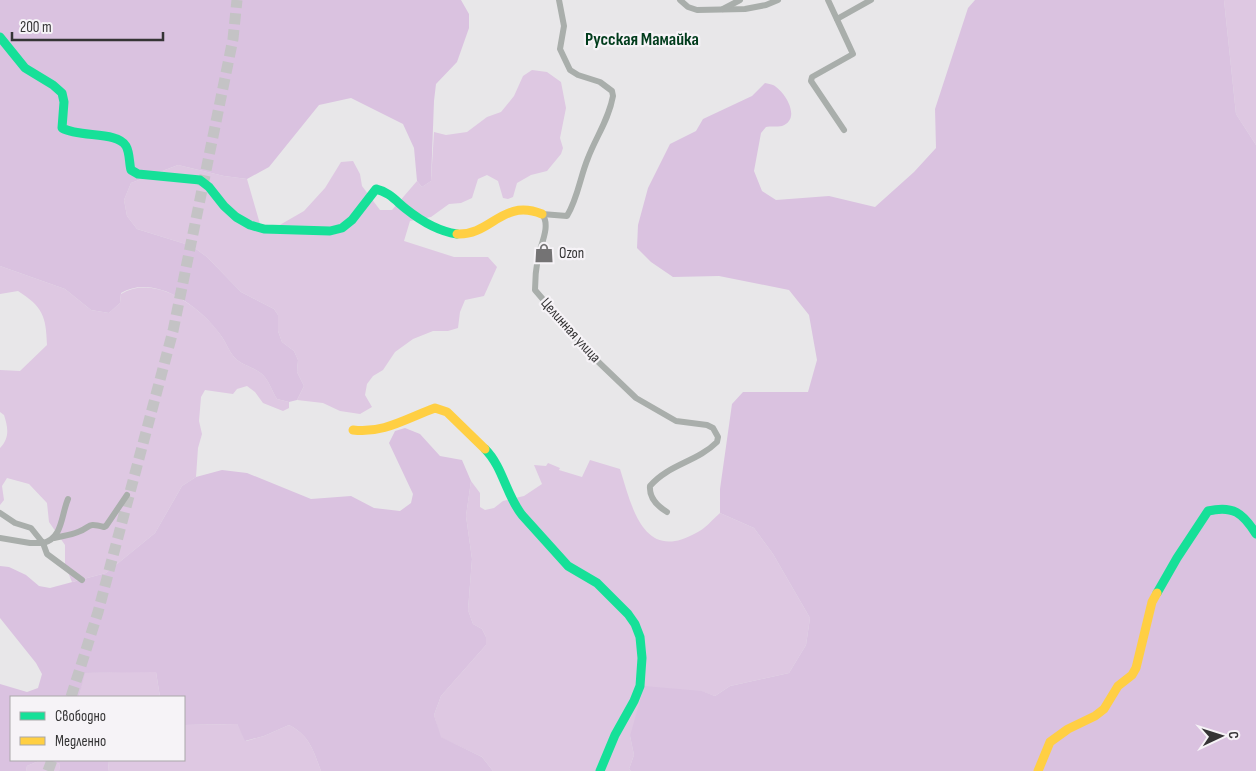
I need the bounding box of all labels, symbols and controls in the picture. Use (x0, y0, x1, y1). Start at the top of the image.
scale bar (12, 10, 164, 42)
text: 200 m (20, 18, 52, 37)
district label: Русская Мамайка (585, 29, 699, 50)
shop icon: Ozon (533, 242, 555, 264)
place label: Ozon (559, 244, 584, 263)
street label: Целинная улица (537, 294, 605, 367)
legend (10, 696, 185, 761)
text: Свободно (55, 707, 106, 726)
north arrow (1196, 711, 1246, 761)
text: С (1225, 731, 1242, 739)
text: Медленно (55, 732, 106, 751)

